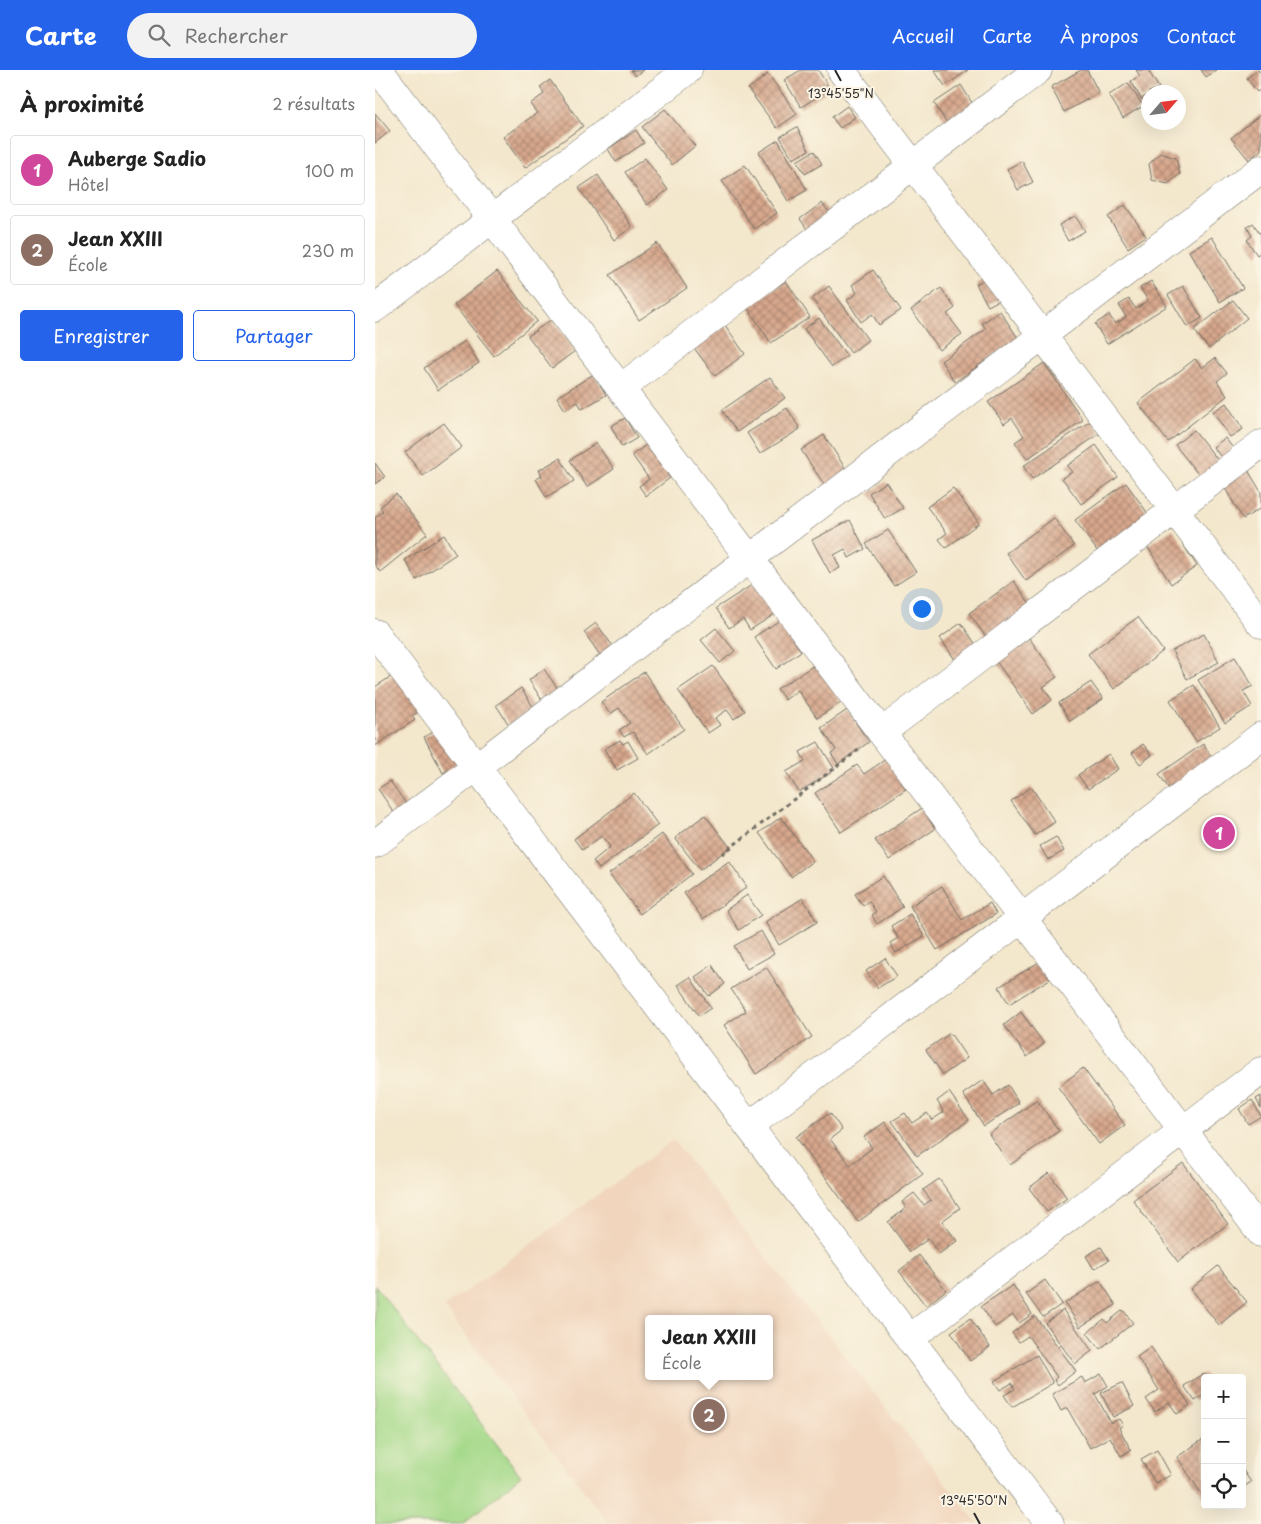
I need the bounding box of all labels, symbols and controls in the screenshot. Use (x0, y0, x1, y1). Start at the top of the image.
search box (127, 13, 477, 58)
text: Carte (25, 17, 97, 53)
icon: search (145, 21, 173, 49)
text: Rechercher (185, 21, 288, 49)
text: Accueil (892, 22, 954, 49)
text: Carte (982, 22, 1032, 49)
text: À propos (1060, 22, 1138, 49)
text: Contact (1166, 22, 1236, 49)
text: 13°45'55"N (808, 84, 874, 102)
north arrow (1141, 85, 1186, 130)
text: À proximité (20, 87, 144, 119)
text: 2 résultats (272, 91, 355, 115)
text: Auberge Sadio (68, 144, 206, 172)
text: 1 (33, 158, 41, 182)
text: 100 m (305, 158, 354, 182)
text: Hôtel (68, 172, 109, 196)
text: Jean XXIII (68, 224, 163, 252)
text: 2 (31, 238, 43, 262)
text: 230 m (302, 238, 354, 262)
text: École (68, 252, 108, 276)
button: Enregistrer (20, 310, 183, 361)
button: Partager (193, 310, 355, 361)
your location (909, 596, 935, 622)
pin: 1 (1203, 814, 1235, 852)
popup (645, 1315, 773, 1380)
text: Jean XXIII (662, 1322, 756, 1350)
text: École (662, 1350, 702, 1374)
map controls (1201, 1374, 1246, 1509)
button: + (1201, 1374, 1246, 1419)
pin: 2 (693, 1396, 725, 1434)
button: − (1201, 1419, 1246, 1464)
button: locate (1201, 1464, 1246, 1509)
text: 13°45'50"N (941, 1491, 1007, 1509)

